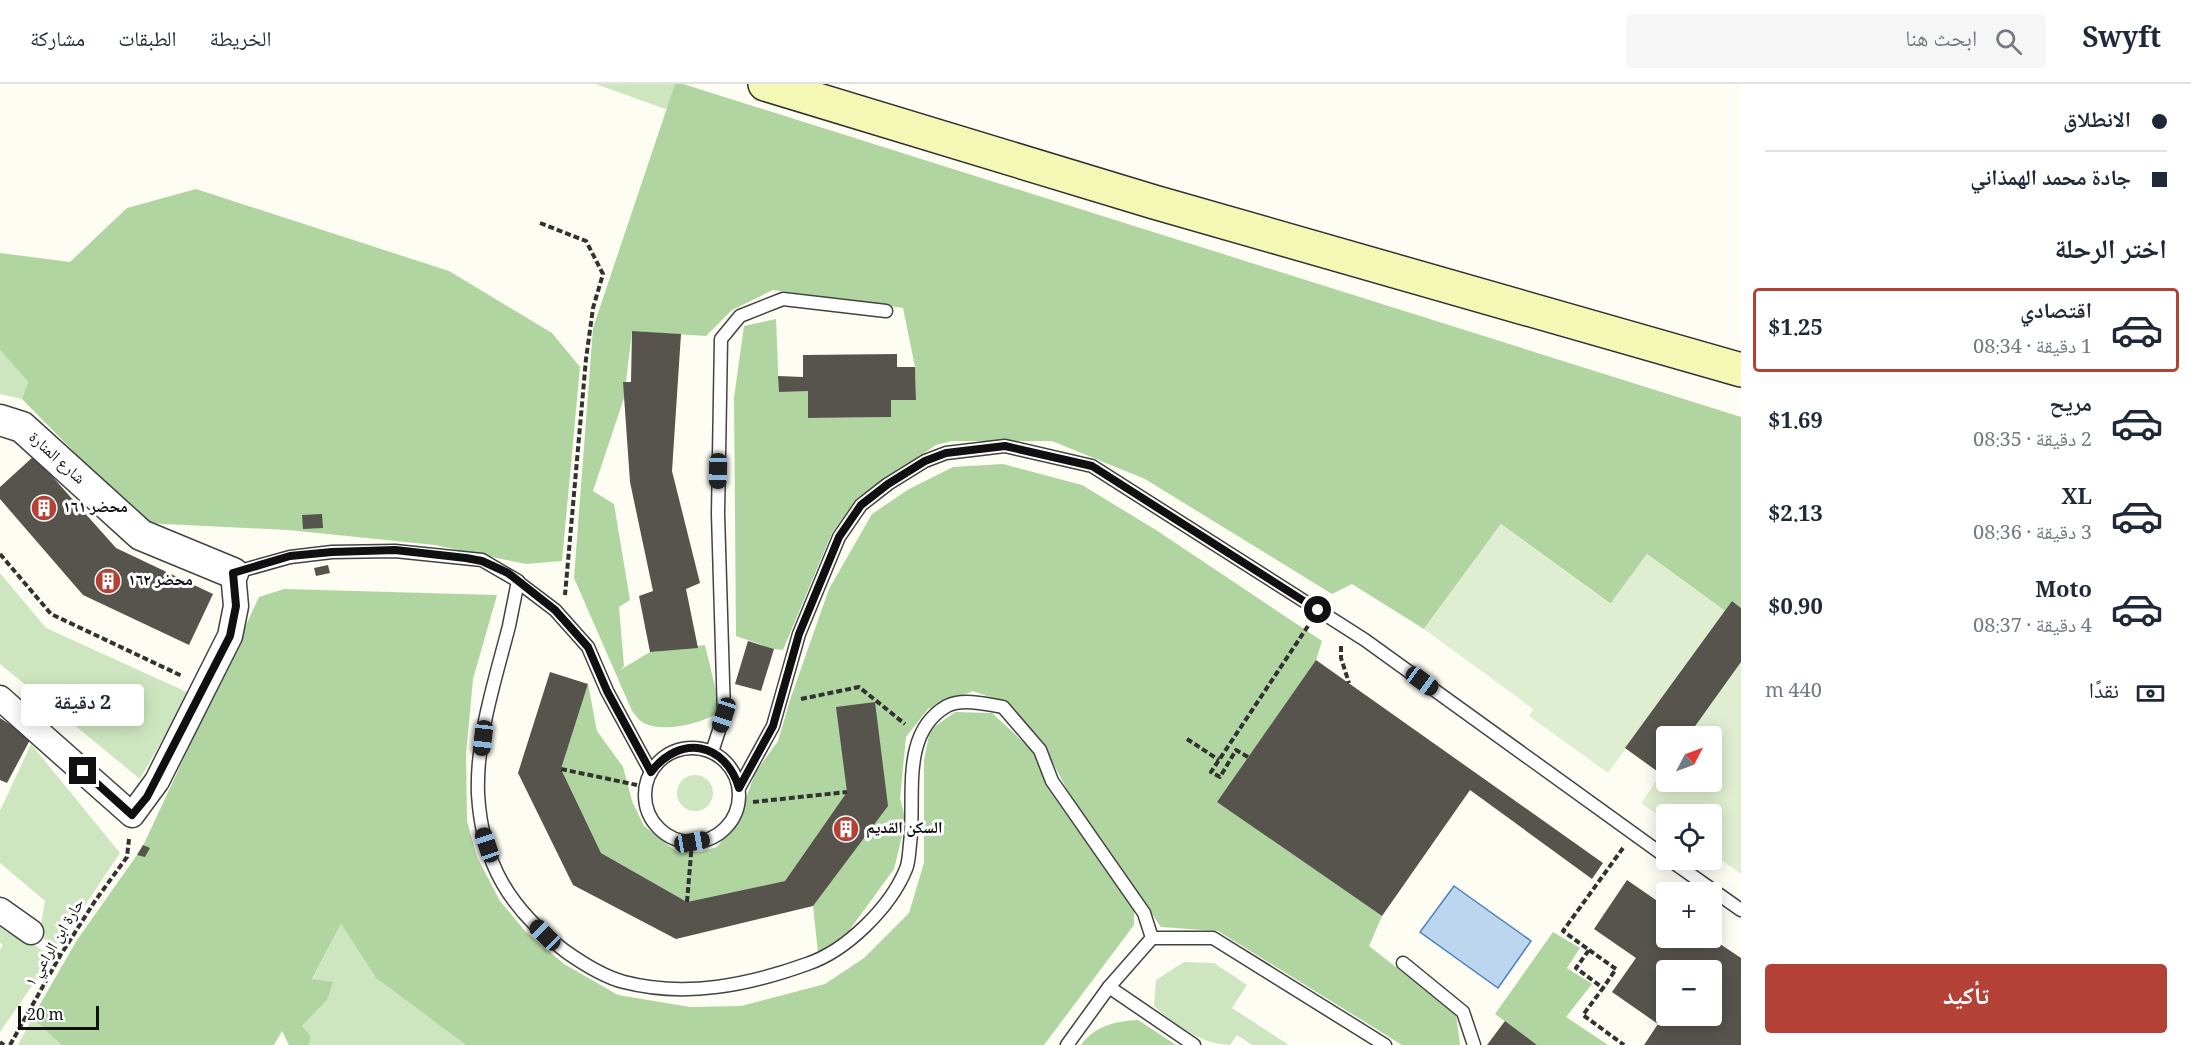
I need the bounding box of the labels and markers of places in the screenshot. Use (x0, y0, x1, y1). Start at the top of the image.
building icon: محضر ١٦١ (29, 493, 59, 523)
place label: محضر ١٦١ (63, 495, 128, 522)
building icon: محضر ١٦٢ (93, 566, 123, 596)
place label: محضر ١٦٢ (128, 568, 193, 595)
building icon: السكن القديم (831, 814, 861, 844)
place label: السكن القديم (866, 816, 943, 843)

